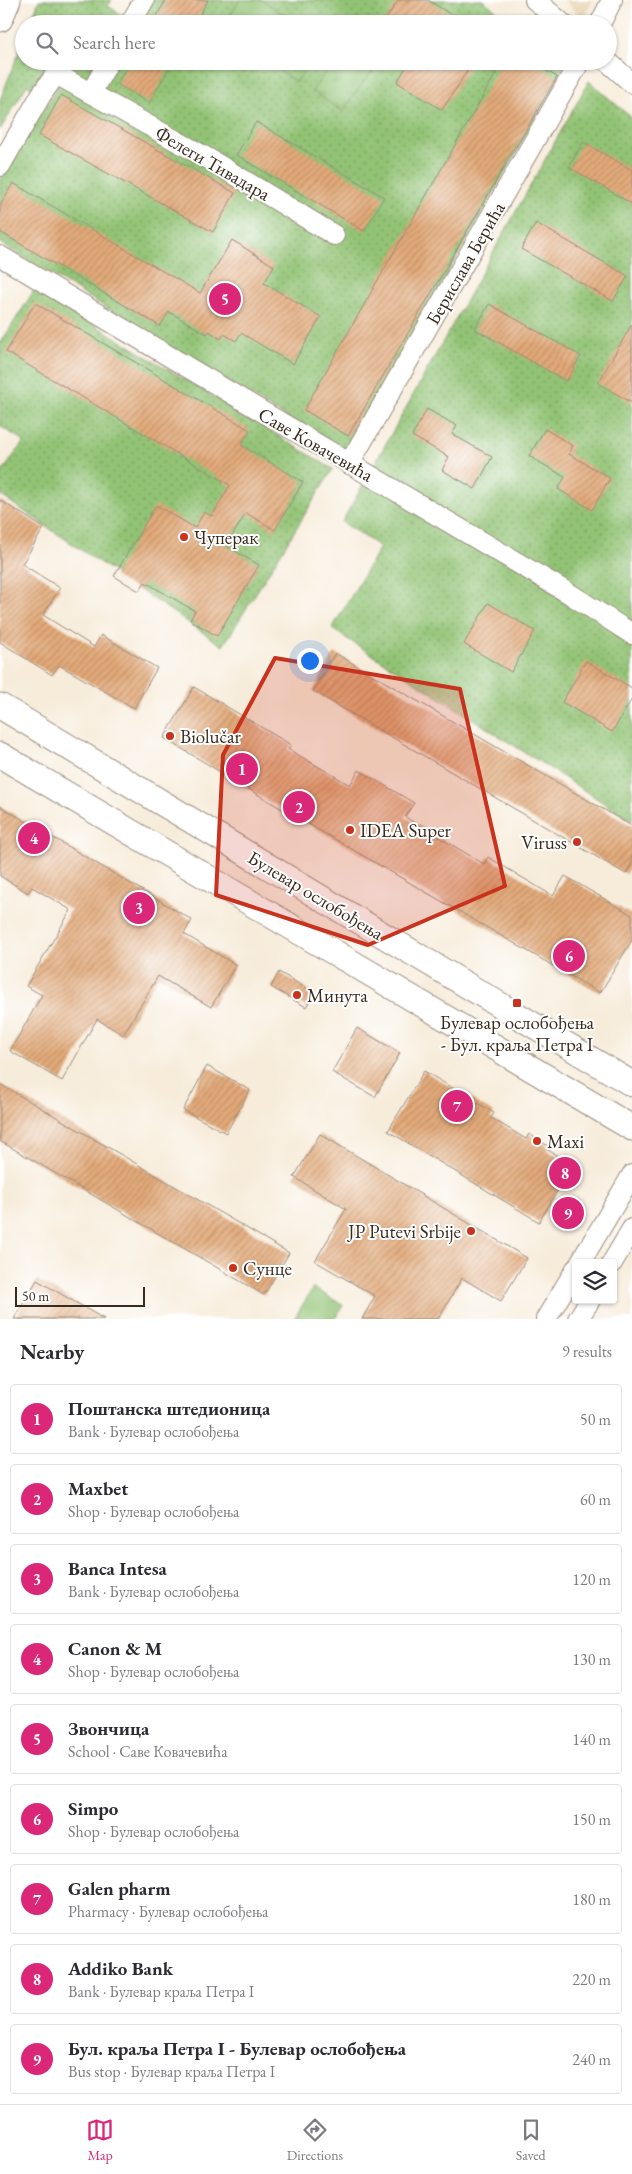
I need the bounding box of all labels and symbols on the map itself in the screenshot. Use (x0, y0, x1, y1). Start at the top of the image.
street label: Фелеги Тивадара (151, 120, 275, 207)
street label: Берислава Берића (420, 197, 511, 329)
pin: 5 (209, 280, 241, 318)
street label: Саве Ковачевића (254, 401, 378, 488)
place label: Чуперак (194, 525, 258, 550)
marker: Чуперак (178, 531, 190, 543)
your location (297, 648, 323, 674)
place label: Biolučar (180, 724, 242, 749)
marker: Biolučar (164, 730, 176, 742)
pin: 1 (226, 750, 258, 788)
pin: 2 (283, 788, 315, 826)
place label: IDEA Super (360, 818, 452, 843)
pin: 4 (18, 819, 50, 857)
marker: IDEA Super (344, 824, 356, 836)
place label: Viruss (521, 830, 567, 855)
marker: Viruss (571, 836, 583, 848)
street label: Булевар ослобођења (243, 845, 389, 946)
pin: 3 (123, 889, 155, 927)
pin: 6 (553, 937, 585, 975)
place label: Минута (307, 983, 368, 1008)
marker: Минута (291, 989, 303, 1001)
marker: Булевар ослобођења - Бул. краља Петра I (511, 997, 523, 1009)
place label: Булевар ослобођења - Бул. краља Петра I (440, 1010, 595, 1057)
pin: 7 (441, 1087, 473, 1125)
place label: Maxi (547, 1129, 584, 1154)
marker: Maxi (531, 1135, 543, 1147)
pin: 8 (549, 1154, 581, 1192)
pin: 9 (552, 1194, 584, 1232)
place label: JP Putevi Srbije (346, 1219, 461, 1244)
marker: JP Putevi Srbije (465, 1225, 477, 1237)
place label: Сунце (243, 1256, 292, 1281)
marker: Сунце (227, 1262, 239, 1274)
scale bar (15, 1284, 145, 1307)

